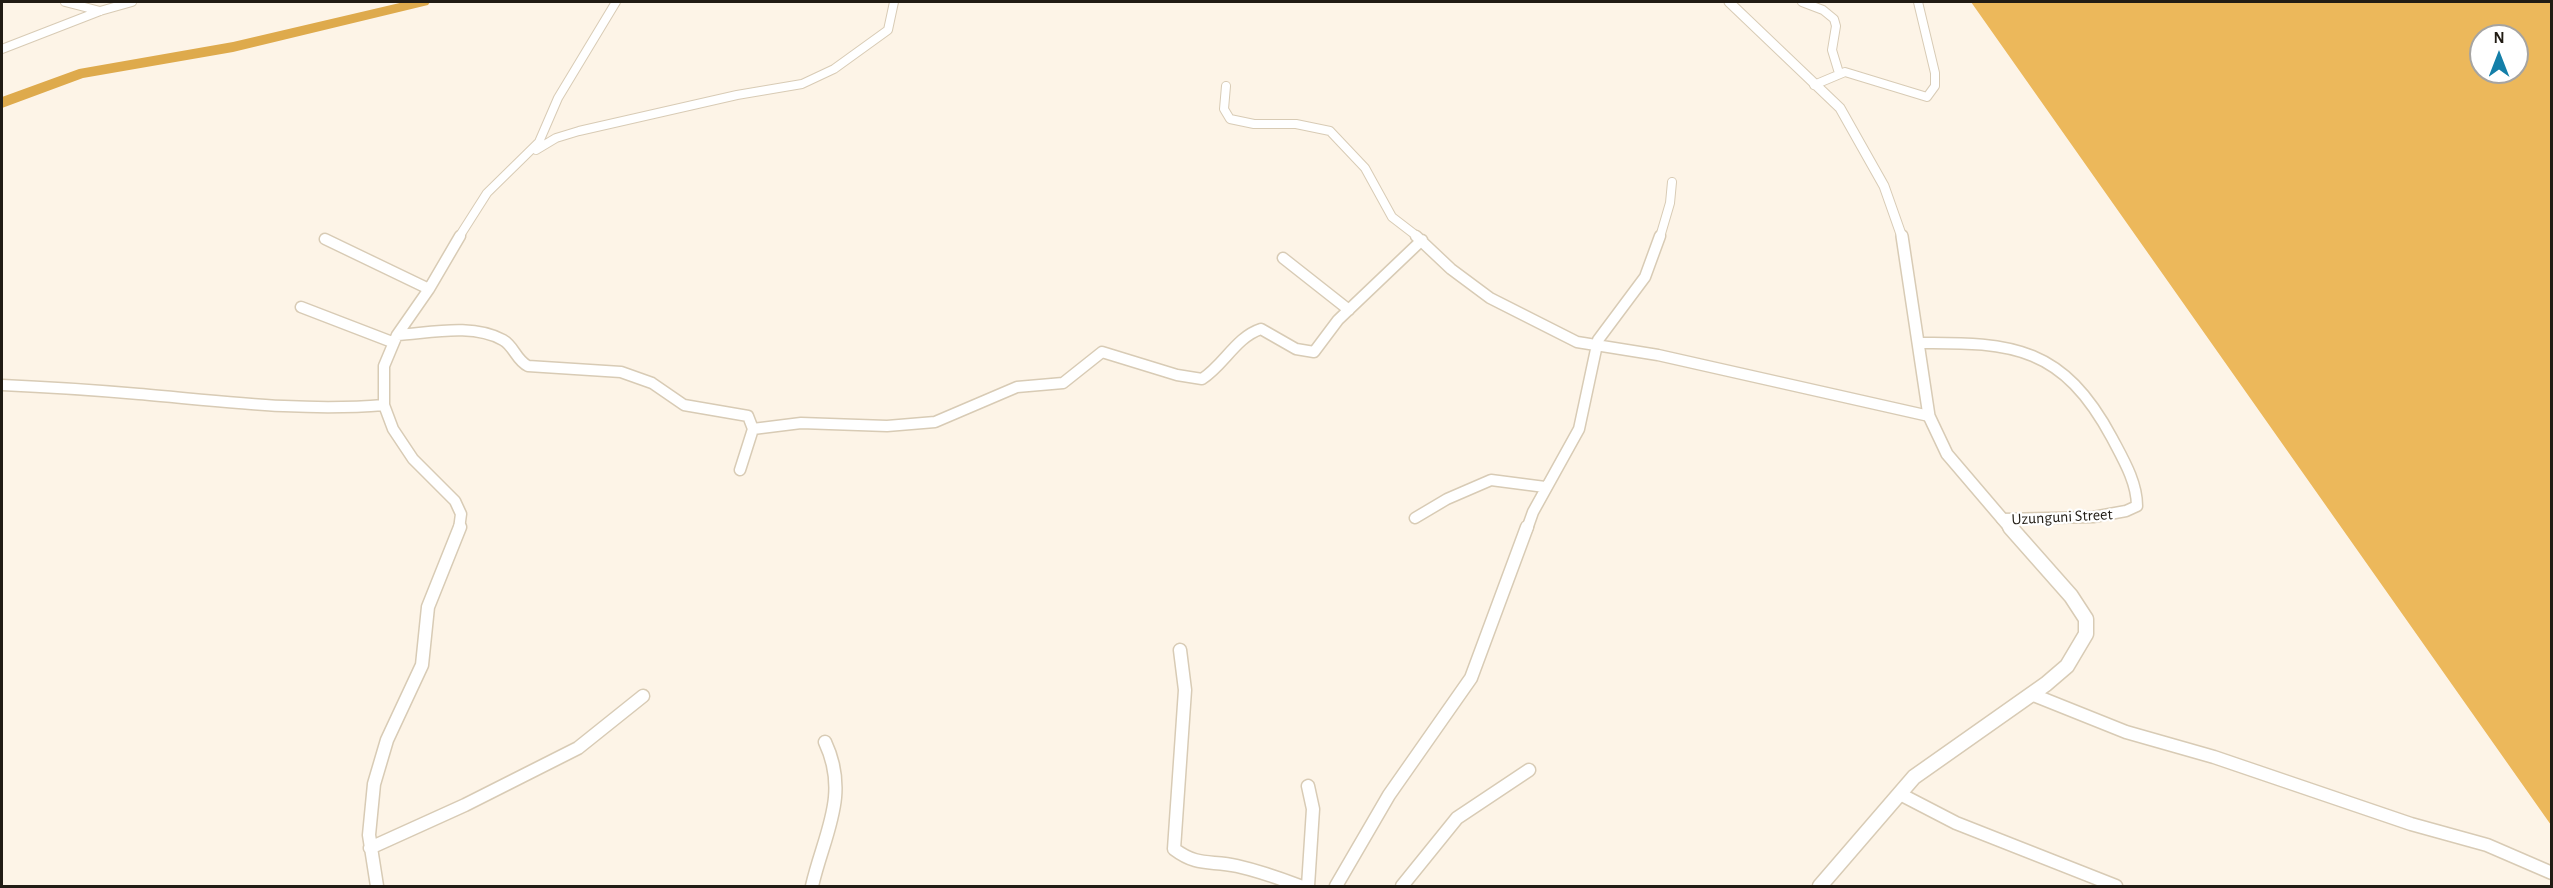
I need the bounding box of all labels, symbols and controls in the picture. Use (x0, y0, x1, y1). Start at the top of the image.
north arrow (2469, 24, 2529, 84)
text: N (2493, 30, 2505, 46)
street label: Uzunguni Street (2011, 505, 2113, 529)

